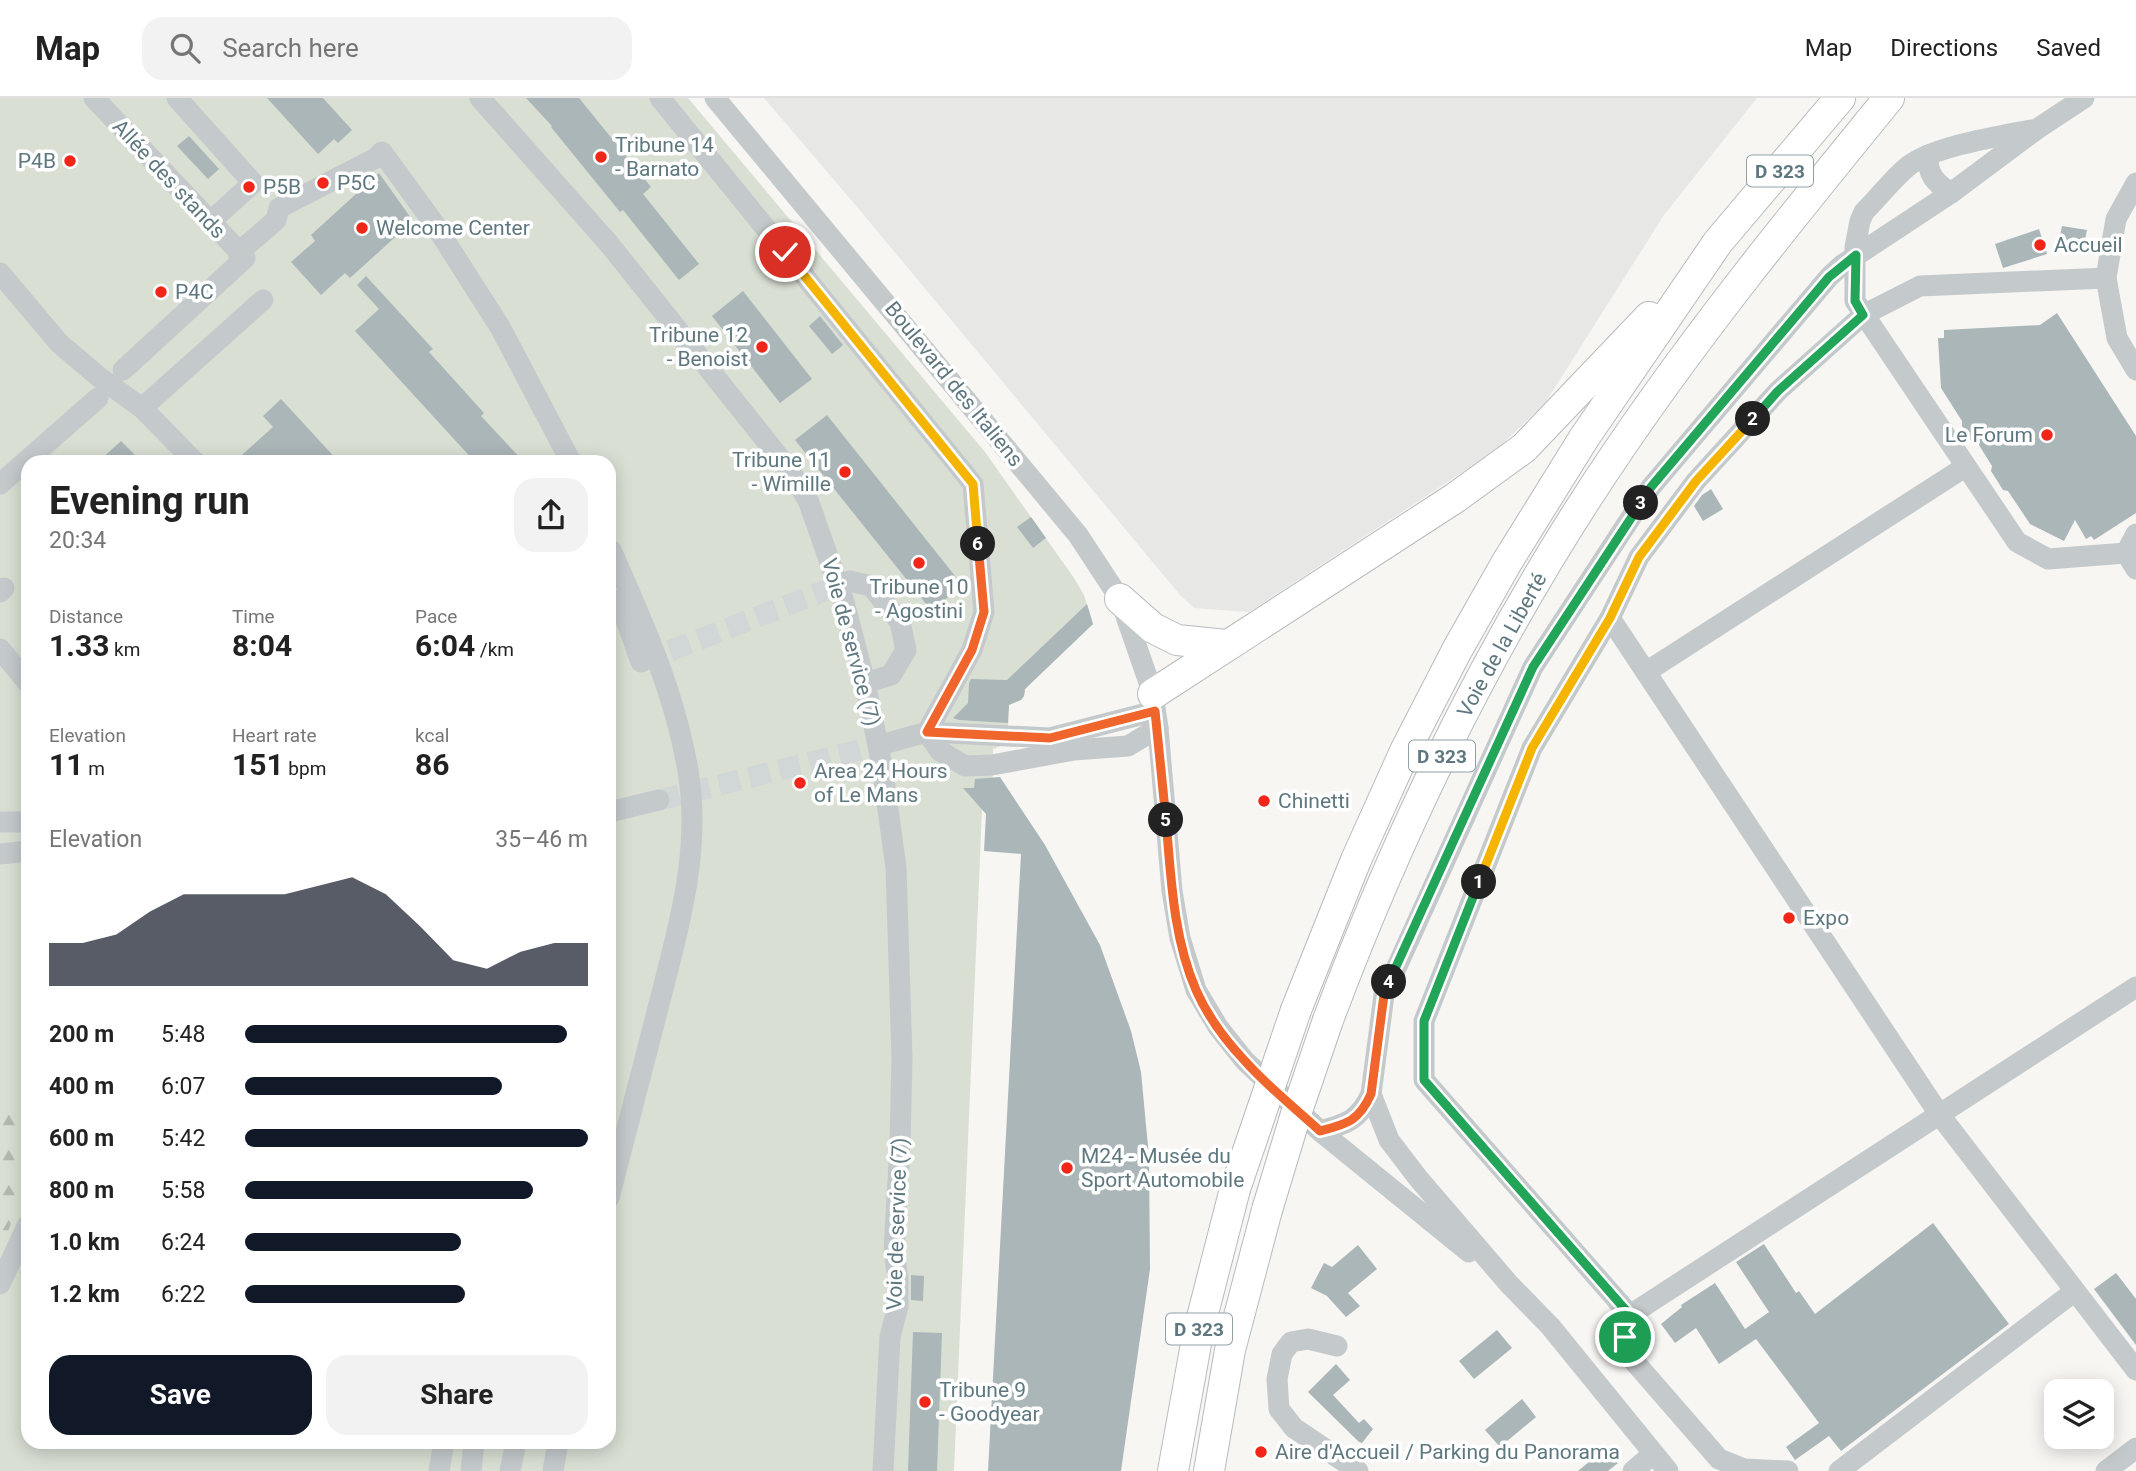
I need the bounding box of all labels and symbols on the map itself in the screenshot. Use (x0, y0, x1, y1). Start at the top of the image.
street label: Allée des stands (108, 115, 230, 243)
place label: Tribune 14 - Barnato (615, 133, 714, 181)
place label: P4B (18, 149, 56, 173)
marker: Tribune 14 - Barnato (593, 149, 609, 165)
marker: P4B (62, 153, 78, 169)
road number: D 323 (1747, 156, 1813, 186)
place label: P5C (337, 171, 376, 195)
place label: P5B (263, 175, 301, 199)
marker: P5C (315, 175, 331, 191)
marker: P5B (241, 179, 257, 195)
place label: Welcome Center (376, 216, 530, 240)
marker: Welcome Center (354, 220, 370, 236)
pin (755, 222, 815, 282)
place label: Accueil (2054, 233, 2123, 257)
marker: Accueil (2032, 237, 2048, 253)
place label: P4C (175, 280, 214, 304)
marker: P4C (153, 284, 169, 300)
street label: Boulevard des Italiens (880, 297, 1028, 471)
place label: Tribune 12 - Benoist (649, 323, 748, 371)
marker: Tribune 12 - Benoist (754, 339, 770, 355)
pin: 2 (1736, 402, 1770, 436)
place label: Le Forum (1945, 423, 2033, 447)
marker: Le Forum (2039, 427, 2055, 443)
place label: Tribune 11 - Wimille (732, 448, 831, 496)
marker: Tribune 11 - Wimille (837, 464, 853, 480)
pin: 3 (1624, 486, 1658, 520)
pin: 6 (960, 526, 996, 562)
street label: Voie de service (7) (817, 555, 885, 729)
marker: Tribune 10 - Agostini (911, 555, 927, 571)
street label: Voie de la Liberté (1452, 569, 1552, 721)
place label: Tribune 10 - Agostini (870, 575, 968, 623)
road number: D 323 (1409, 740, 1475, 772)
place label: Area 24 Hours of Le Mans (814, 759, 948, 807)
marker: Area 24 Hours of Le Mans (792, 775, 808, 791)
place label: Chinetti (1278, 789, 1350, 813)
marker: Chinetti (1256, 793, 1272, 809)
pin: 5 (1148, 802, 1184, 838)
pin: 1 (1462, 864, 1496, 900)
place label: Expo (1803, 906, 1849, 930)
marker: Expo (1781, 910, 1797, 926)
pin: 4 (1372, 964, 1406, 1000)
street label: Voie de service (7) (882, 1137, 912, 1311)
place label: M24 - Musée du Sport Automobile (1081, 1144, 1244, 1192)
marker: M24 - Musée du Sport Automobile (1059, 1160, 1075, 1176)
pin (1595, 1307, 1655, 1367)
road number: D 323 (1166, 1314, 1232, 1344)
place label: Tribune 9 - Goodyear (939, 1378, 1040, 1426)
marker: Tribune 9 - Goodyear (917, 1394, 933, 1410)
place label: Aire d'Accueil / Parking du Panorama (1275, 1440, 1620, 1464)
marker: Aire d'Accueil / Parking du Panorama (1253, 1444, 1269, 1460)

